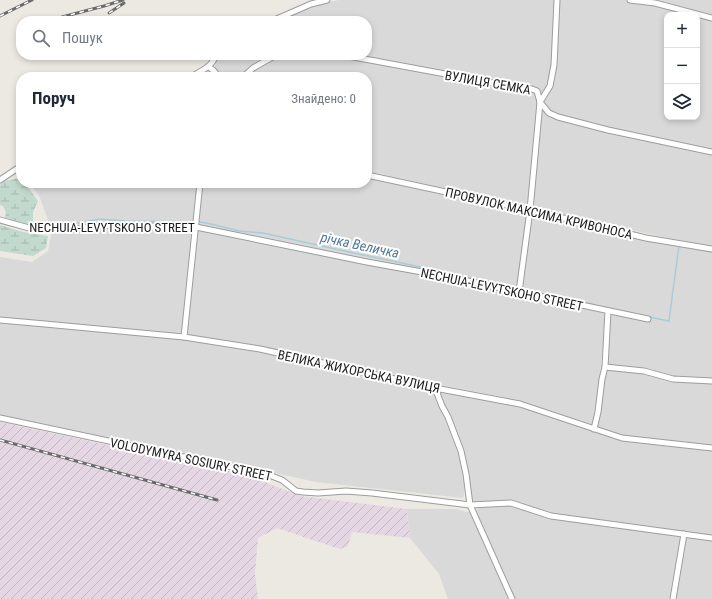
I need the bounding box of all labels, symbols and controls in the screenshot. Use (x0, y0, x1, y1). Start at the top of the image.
map controls (664, 12, 700, 120)
button: + (664, 12, 700, 48)
search box (16, 16, 372, 60)
icon: search (30, 27, 52, 49)
text: Пошук (62, 29, 103, 47)
button: − (664, 48, 700, 84)
street label: ВУЛИЦЯ СЕМКА (444, 68, 532, 98)
button: layers (664, 84, 700, 120)
text: Поруч (32, 88, 75, 108)
text: Знайдено: 0 (291, 91, 356, 106)
street label: ПРОВУЛОК МАКСИМА КРИВОНОСА (444, 185, 634, 242)
street label: NECHUIA-LEVYTSKOHO STREET (29, 220, 195, 235)
water label: річка Величка (318, 229, 401, 261)
street label: NECHUIA-LEVYTSKOHO STREET (419, 265, 585, 314)
street label: ВЕЛИКА ЖИХОРСЬКА ВУЛИЦЯ (276, 347, 441, 396)
street label: VOLODYMYRA SOSIURY STREET (109, 435, 273, 484)

